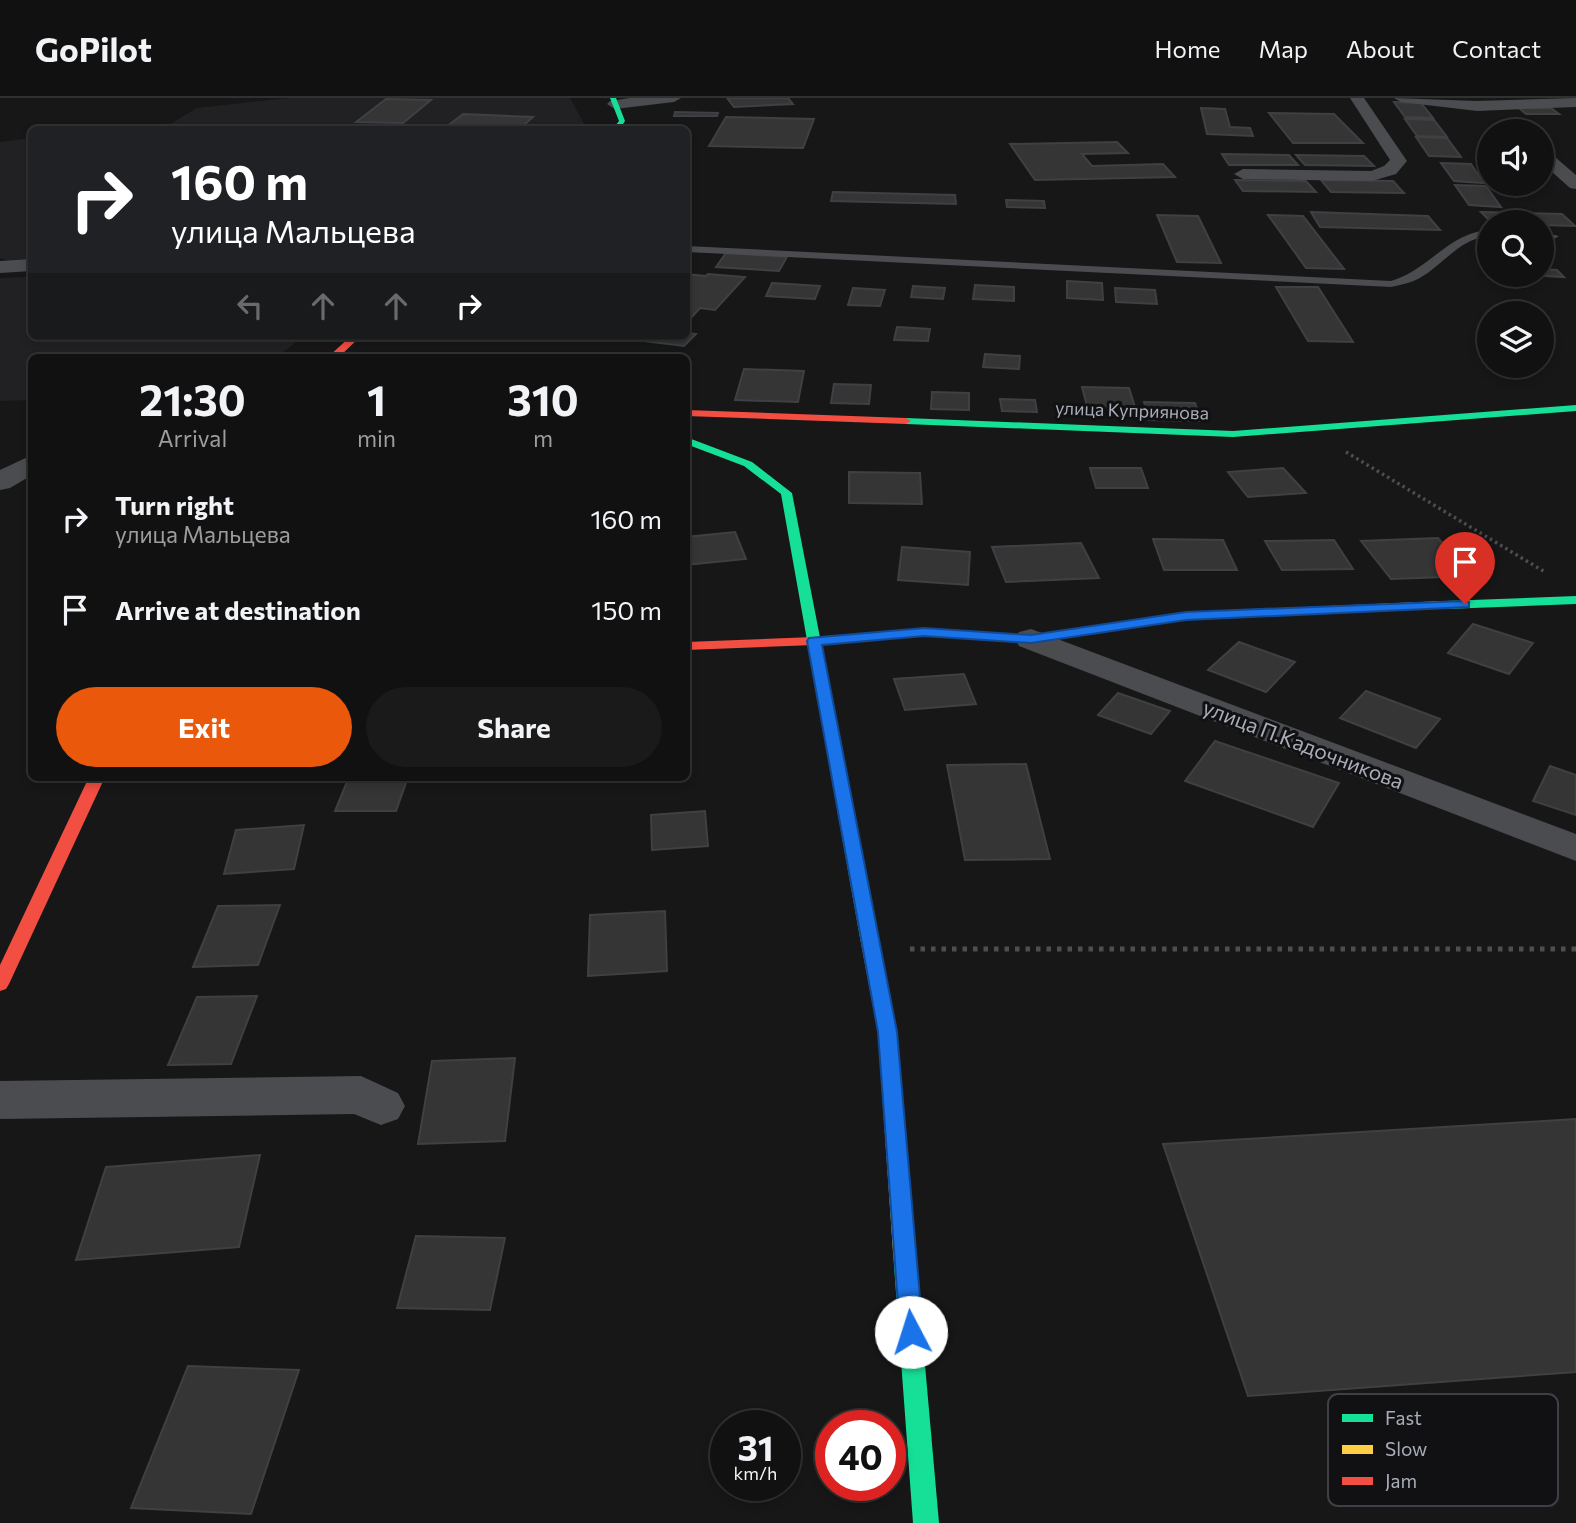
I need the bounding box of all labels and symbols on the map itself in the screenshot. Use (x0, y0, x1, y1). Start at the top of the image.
street label: улица Куприянова (1055, 396, 1209, 424)
pin (1435, 532, 1495, 604)
street label: улица П.Кадочникова (1200, 694, 1407, 793)
position arrow (874, 1295, 948, 1369)
legend (1328, 1394, 1558, 1506)
text: Fast (1385, 1406, 1422, 1429)
speed limit sign: 40 (815, 1410, 906, 1501)
text: Slow (1385, 1437, 1427, 1460)
text: Jam (1385, 1469, 1417, 1492)

